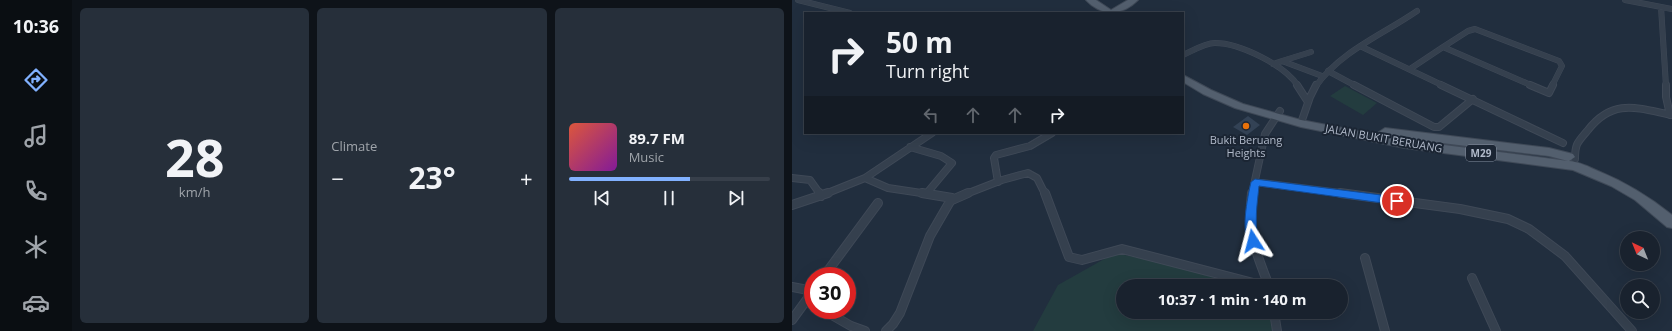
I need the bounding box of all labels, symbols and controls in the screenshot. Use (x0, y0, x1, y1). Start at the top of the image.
text: 10:36 (13, 14, 59, 38)
text: 50 m (886, 23, 953, 61)
icon: right (820, 28, 872, 80)
text: Turn right (886, 59, 969, 83)
icon: directions (22, 66, 50, 94)
icon: left (920, 104, 942, 126)
icon: ahead (962, 104, 984, 126)
icon: ahead (1004, 104, 1026, 126)
icon: right (1046, 104, 1068, 126)
street label: JALAN BUKIT BERUANG (1323, 120, 1444, 156)
text: 28 (165, 121, 224, 192)
marker: Bukit Beruang Heights (1241, 121, 1251, 131)
icon: music (22, 122, 50, 150)
text: 89.7 FM (629, 128, 685, 148)
place label: Bukit Beruang Heights (1210, 132, 1282, 160)
text: Climate (331, 137, 377, 155)
road number: M29 (1466, 145, 1496, 161)
text: Music (629, 148, 664, 166)
text: 23° (408, 157, 456, 198)
text: − (331, 163, 344, 193)
text: + (520, 163, 533, 193)
icon: phone (22, 177, 50, 205)
text: km/h (179, 183, 210, 201)
pin (1380, 184, 1414, 218)
icon: previous (591, 187, 613, 209)
icon: pause (658, 187, 680, 209)
icon: next (725, 187, 747, 209)
icon: arrive (1386, 190, 1408, 212)
position arrow (1232, 220, 1274, 262)
north arrow (1620, 231, 1660, 271)
map controls (1620, 231, 1660, 319)
icon: climate (22, 233, 50, 261)
speed limit sign: 30 (804, 267, 856, 319)
button: search (1620, 279, 1660, 319)
icon: car (22, 289, 50, 317)
text: 10:37 · 1 min · 140 m (1158, 289, 1306, 309)

